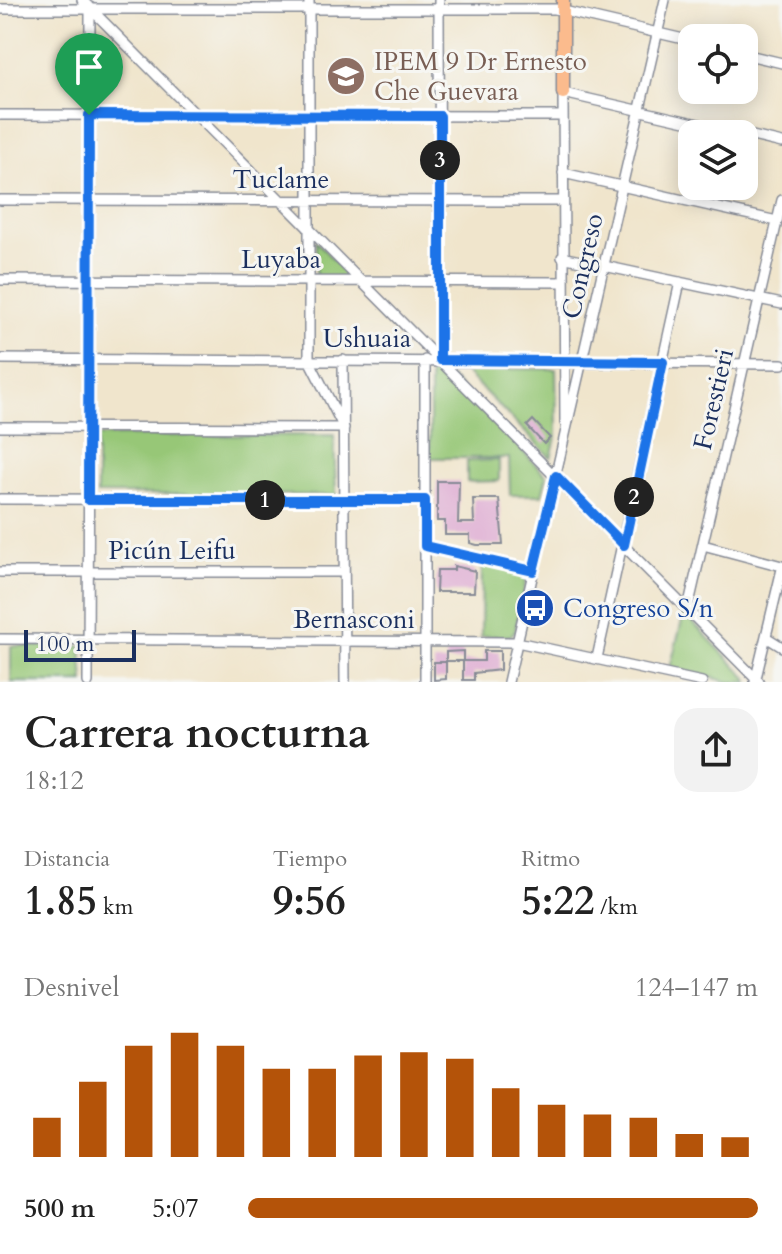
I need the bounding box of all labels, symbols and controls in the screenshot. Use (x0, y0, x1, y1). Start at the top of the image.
map controls (678, 24, 758, 200)
button: locate (678, 24, 758, 104)
pin (55, 33, 123, 115)
place label: IPEM 9 Dr Ernesto Che Guevara (374, 44, 587, 109)
icon: arrive (67, 45, 111, 89)
school or university icon: IPEM 9 Dr Ernesto Che Guevara (325, 55, 367, 97)
button: layers (678, 120, 758, 200)
pin: 3 (420, 140, 460, 180)
text: 3 (434, 145, 446, 175)
street label: Tuclame (233, 162, 329, 197)
street label: Congreso (553, 210, 612, 322)
street label: Luyaba (241, 242, 321, 277)
street label: Ushuaia (323, 321, 411, 356)
street label: Forestieri (685, 345, 742, 453)
pin: 2 (614, 477, 654, 517)
pin: 1 (245, 480, 285, 520)
text: 2 (628, 482, 640, 512)
text: 1 (259, 485, 271, 515)
street label: Picún Leifu (108, 533, 236, 568)
bus stop icon: Congreso S/n (514, 587, 556, 629)
place label: Congreso S/n (563, 591, 714, 626)
street label: Bernasconi (293, 602, 415, 637)
scale bar (24, 626, 136, 662)
text: 100 m (36, 629, 94, 659)
text: Carrera nocturna (24, 703, 370, 763)
button: share (674, 708, 758, 792)
text: 18:12 (24, 763, 84, 798)
text: Distancia (24, 844, 110, 874)
text: Tiempo (273, 844, 347, 874)
text: Ritmo (521, 844, 580, 874)
text: 1.85 (24, 874, 97, 929)
text: 9:56 (273, 874, 346, 929)
text: 5:22 (521, 874, 594, 929)
text: km (97, 892, 133, 922)
text: /km (594, 892, 638, 922)
text: Desnivel (24, 970, 119, 1005)
text: 124–147 m (635, 970, 758, 1005)
text: 500 m (24, 1191, 95, 1226)
text: 5:07 (152, 1191, 199, 1226)

